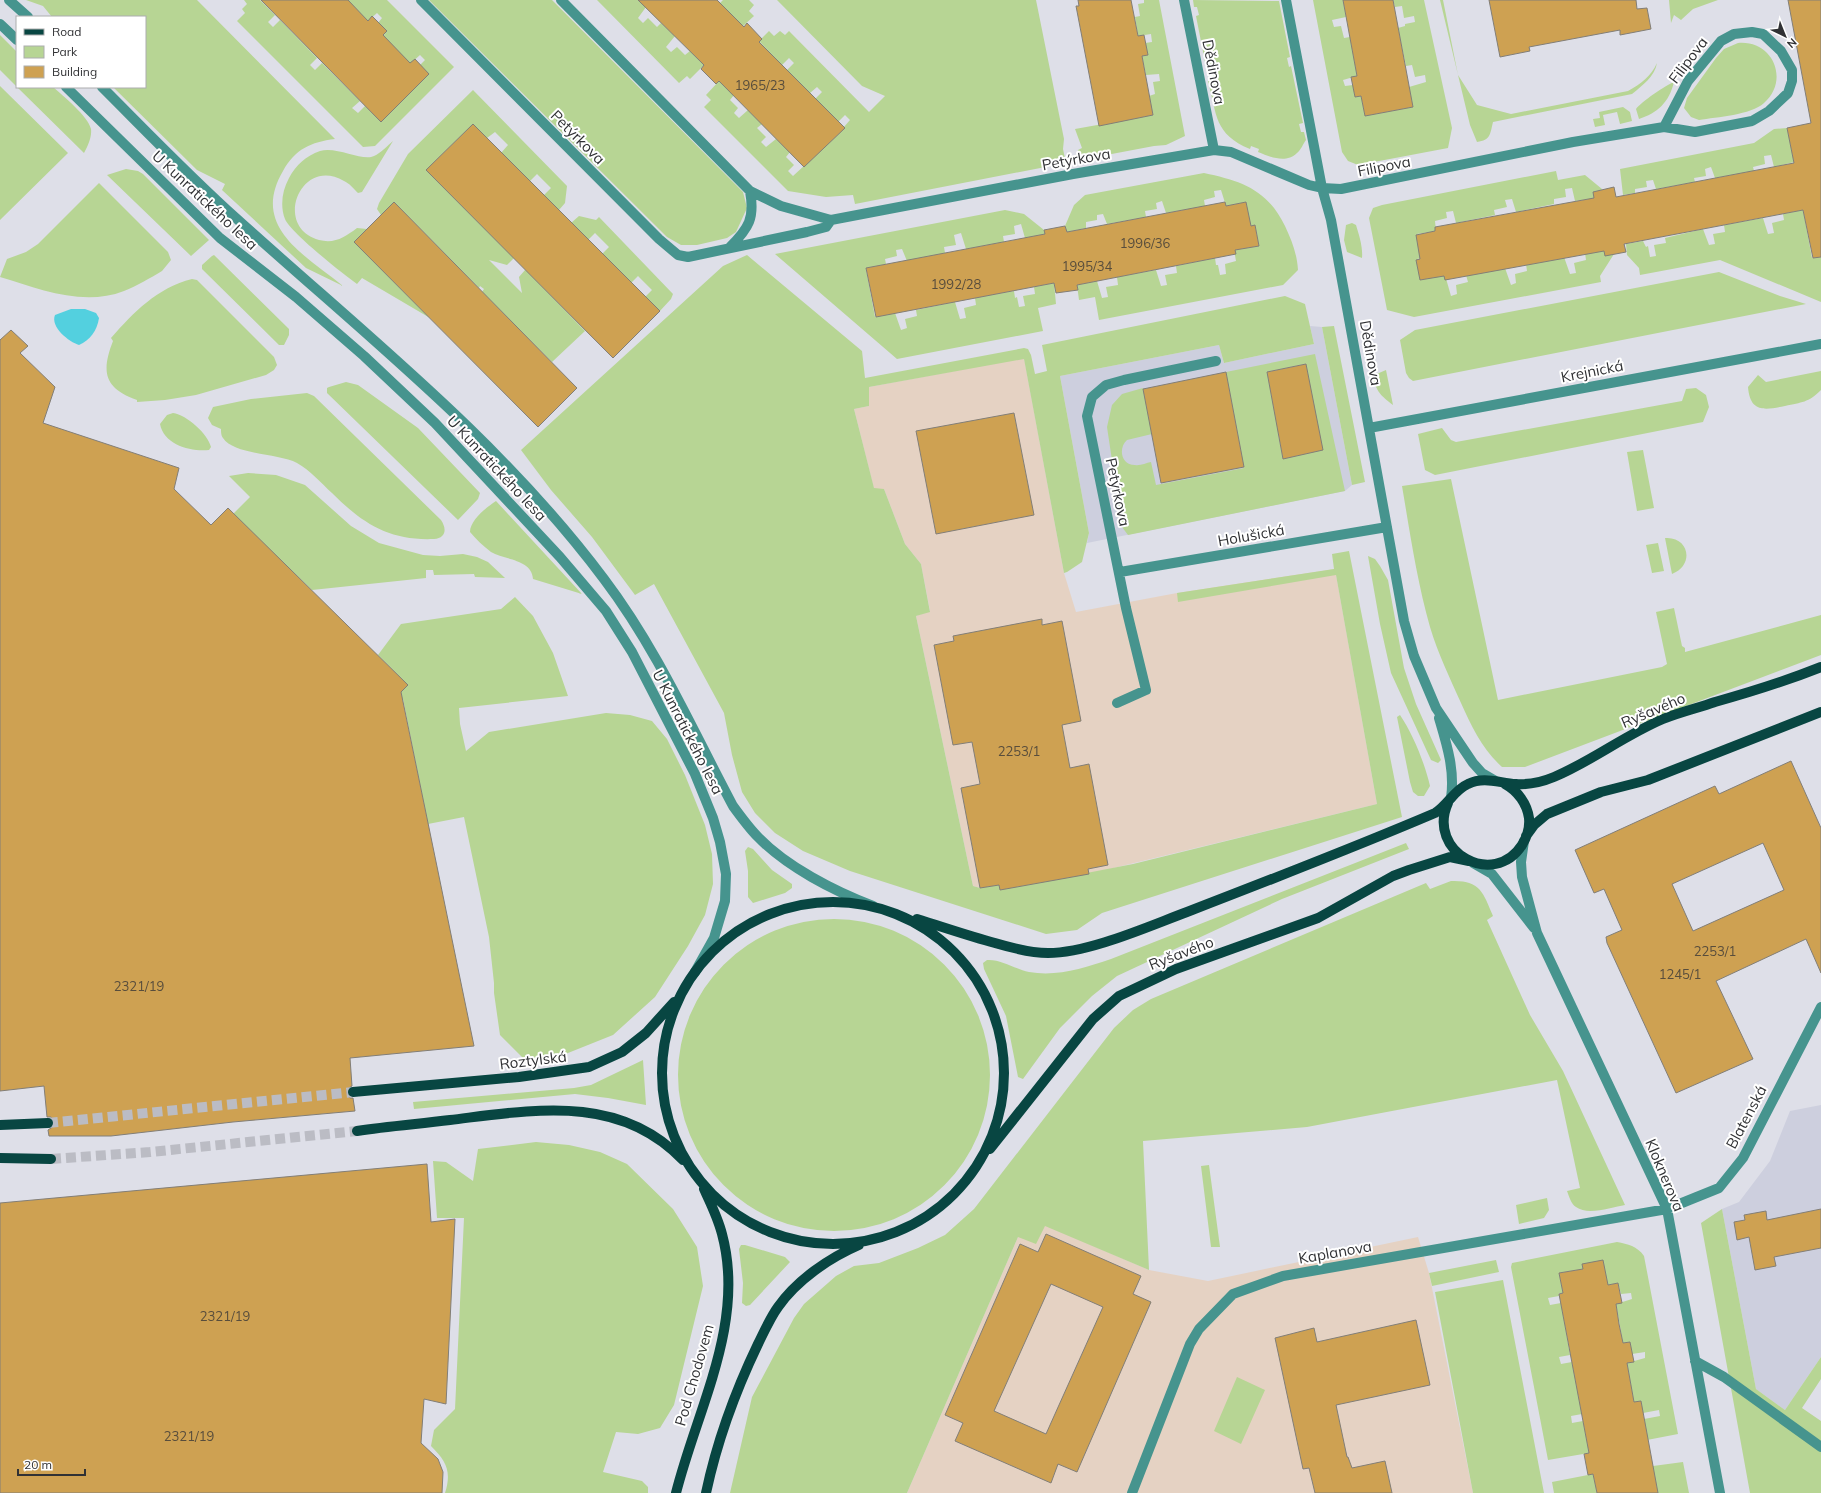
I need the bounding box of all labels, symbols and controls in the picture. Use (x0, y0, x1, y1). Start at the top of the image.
legend (16, 16, 146, 88)
north arrow (1765, 16, 1805, 56)
text: Road (52, 24, 81, 39)
street label: Filipova (1664, 33, 1712, 87)
text: N (1784, 35, 1800, 51)
street label: Dědinova (1198, 38, 1230, 106)
text: Park (52, 44, 78, 59)
text: Building (52, 64, 97, 79)
house number: 1965/23 (735, 77, 785, 93)
street label: Petýrkova (547, 106, 609, 168)
street label: Petýrkova (1040, 144, 1112, 174)
street label: U Kunratického lesa (148, 146, 262, 254)
street label: Filipova (1356, 152, 1412, 180)
house number: 1996/36 (1120, 235, 1170, 251)
house number: 1995/34 (1062, 258, 1112, 274)
house number: 1992/28 (931, 276, 981, 292)
street label: Dědinova (1356, 319, 1386, 387)
street label: Krejnická (1559, 356, 1625, 386)
street label: U Kunratického lesa (443, 411, 551, 525)
street label: Petýrkova (1102, 456, 1134, 528)
street label: Holušická (1216, 520, 1286, 550)
street label: U Kunratického lesa (648, 666, 728, 798)
street label: Ryšavého (1618, 688, 1688, 732)
house number: 2253/1 (998, 743, 1040, 759)
street label: Ryšavého (1146, 932, 1216, 974)
house number: 2253/1 (1694, 943, 1736, 959)
house number: 1245/1 (1659, 966, 1701, 982)
house number: 2321/19 (114, 978, 164, 994)
street label: Roztylská (498, 1046, 568, 1074)
street label: Blatenská (1721, 1082, 1771, 1152)
street label: Kloknerova (1641, 1136, 1689, 1214)
street label: Kaplanova (1297, 1236, 1373, 1268)
house number: 2321/19 (200, 1308, 250, 1324)
street label: Pod Chodovem (670, 1322, 718, 1428)
house number: 2321/19 (164, 1428, 214, 1444)
scale bar (18, 1451, 85, 1477)
text: 20 m (24, 1457, 52, 1472)

